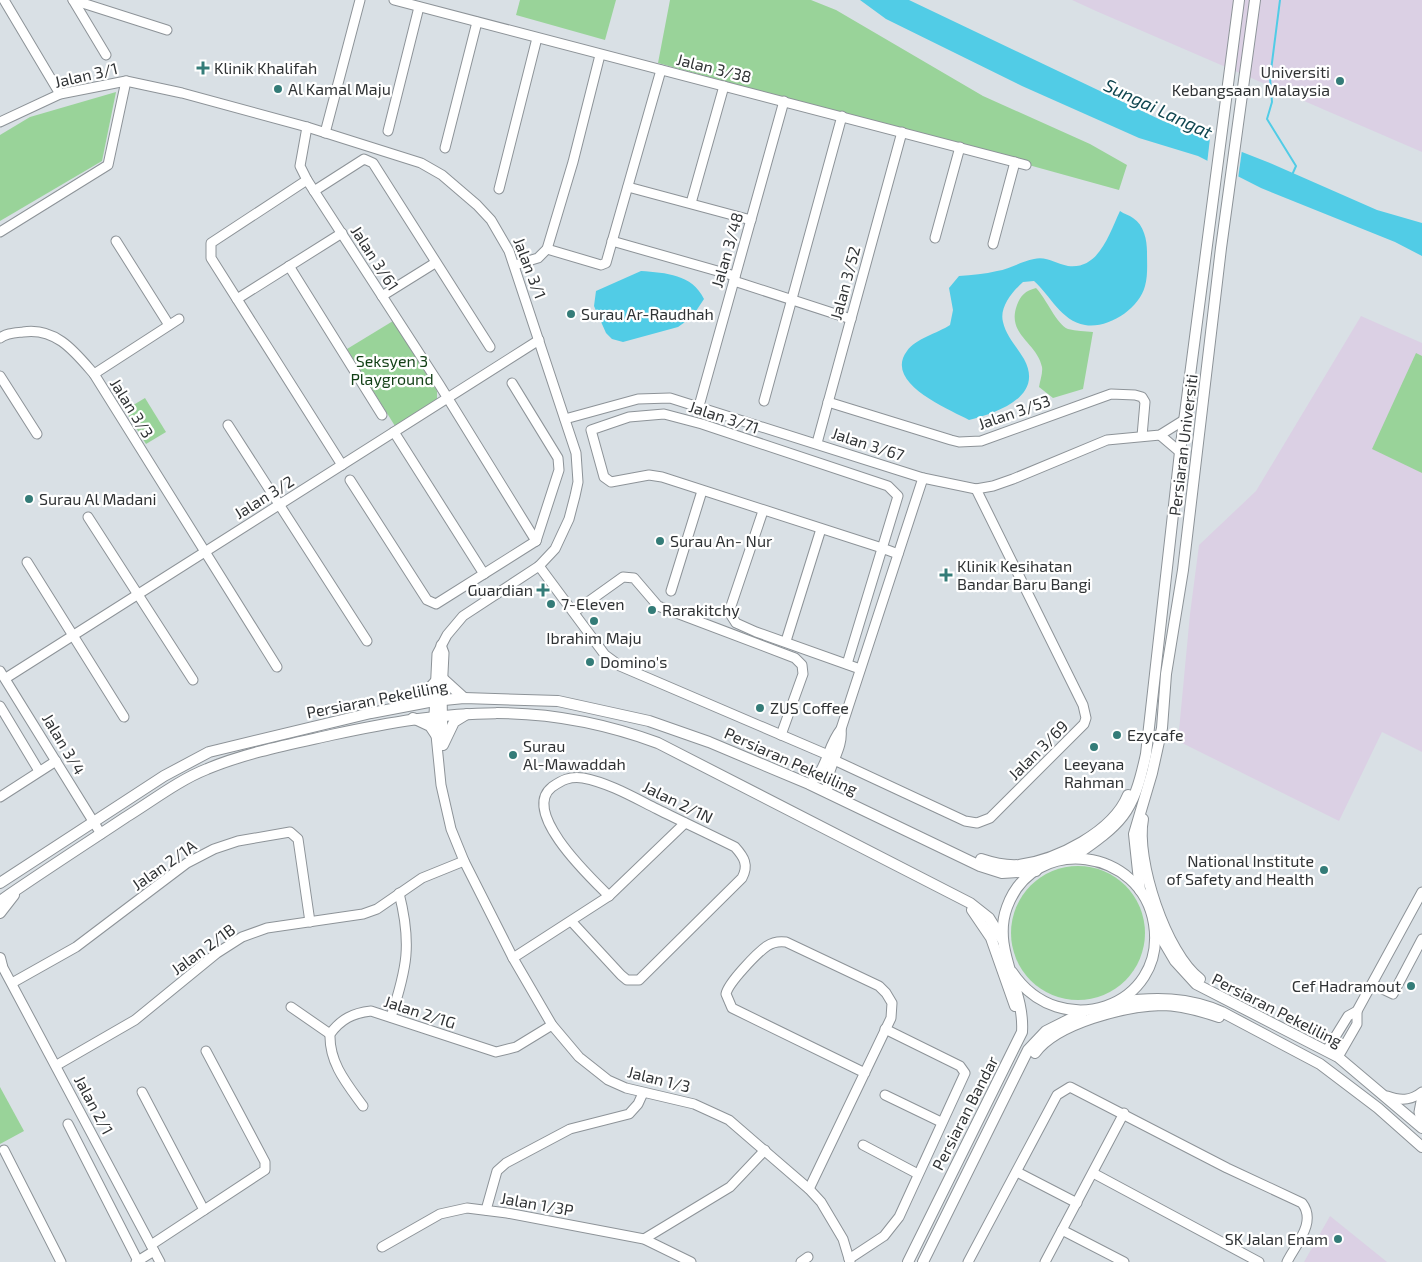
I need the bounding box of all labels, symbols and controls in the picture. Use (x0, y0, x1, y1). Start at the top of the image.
street label: Jalan 3/38 (675, 49, 753, 86)
street label: Jalan 3/1 (52, 58, 119, 91)
place label: Klinik Khalifah (214, 58, 317, 77)
marker: Klinik Khalifah (196, 61, 210, 75)
place label: Universiti Kebangsaan Malaysia (1172, 62, 1330, 99)
water label: Sungai Langat (1101, 73, 1216, 143)
marker: Universiti Kebangsaan Malaysia (1334, 75, 1346, 87)
place label: Al Kamal Maju (288, 79, 391, 99)
marker: Al Kamal Maju (272, 83, 284, 95)
street label: Jalan 3/48 (707, 210, 746, 290)
street label: Jalan 3/61 (347, 222, 403, 294)
street label: Jalan 3/1 (510, 234, 551, 301)
street label: Jalan 3/52 (826, 244, 863, 322)
place label: Surau Ar-Raudhah (581, 304, 714, 323)
marker: Surau Ar-Raudhah (565, 308, 577, 320)
park label: Seksyen 3 Playground (350, 351, 434, 388)
street label: Persiaran Universiti (1164, 373, 1201, 517)
street label: Jalan 3/3 (107, 374, 158, 441)
street label: Jalan 3/53 (975, 390, 1053, 433)
street label: Jalan 3/71 (687, 396, 761, 437)
street label: Jalan 3/67 (829, 423, 907, 464)
street label: Jalan 3/2 (230, 471, 297, 522)
place label: Surau Al Madani (39, 489, 157, 508)
marker: Surau Al Madani (23, 493, 35, 505)
place label: Surau An- Nur (670, 531, 773, 550)
marker: Surau An- Nur (654, 535, 666, 547)
place label: Klinik Kesihatan Bandar Baru Bangi (957, 556, 1091, 593)
marker: Klinik Kesihatan Bandar Baru Bangi (939, 568, 953, 582)
place label: Guardian (468, 580, 533, 599)
marker: Guardian (537, 584, 549, 596)
place label: 7-Eleven (561, 594, 625, 613)
marker: 7-Eleven (545, 598, 557, 610)
place label: Rarakitchy (662, 600, 740, 619)
marker: Rarakitchy (646, 604, 658, 616)
marker: Ibrahim Maju (588, 615, 600, 627)
place label: Ibrahim Maju (546, 628, 642, 648)
place label: Domino's (600, 652, 667, 671)
marker: Domino's (584, 656, 596, 668)
street label: Persiaran Pekeliling (305, 675, 449, 722)
place label: ZUS Coffee (770, 698, 849, 717)
marker: ZUS Coffee (754, 702, 766, 714)
street label: Jalan 3/4 (39, 710, 90, 778)
street label: Jalan 3/69 (1004, 716, 1071, 783)
street label: Persiaran Pekeliling (722, 723, 861, 798)
place label: Ezycafe (1127, 725, 1184, 744)
marker: Ezycafe (1111, 729, 1123, 741)
place label: Surau Al-Mawaddah (523, 736, 626, 773)
marker: Leeyana Rahman (1088, 741, 1100, 753)
marker: Surau Al-Mawaddah (507, 749, 519, 761)
place label: Leeyana Rahman (1064, 754, 1124, 791)
street label: Jalan 2/1N (640, 776, 716, 827)
street label: Jalan 2/1A (128, 836, 200, 894)
place label: National Institute of Safety and Health (1167, 851, 1314, 888)
marker: National Institute of Safety and Health (1318, 864, 1330, 876)
street label: Jalan 2/1B (167, 919, 238, 978)
street label: Persiaran Pekeliling (1209, 969, 1345, 1051)
place label: Cef Hadramout (1292, 976, 1401, 995)
marker: Cef Hadramout (1405, 980, 1417, 992)
street label: Jalan 2/1G (382, 991, 458, 1032)
street label: Persiaran Bandar (928, 1052, 1002, 1173)
street label: Jalan 1/3 (626, 1062, 693, 1095)
street label: Jalan 2/1 (71, 1072, 118, 1138)
street label: Jalan 1/3P (499, 1188, 575, 1219)
place label: SK Jalan Enam (1225, 1229, 1328, 1248)
marker: SK Jalan Enam (1332, 1233, 1344, 1245)

